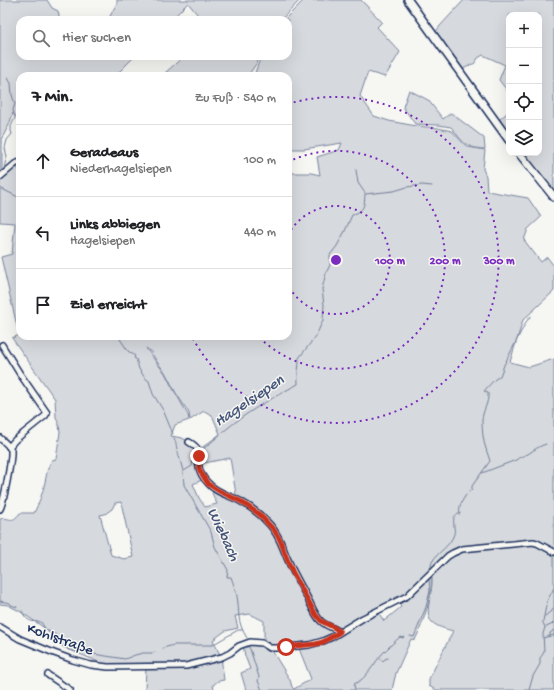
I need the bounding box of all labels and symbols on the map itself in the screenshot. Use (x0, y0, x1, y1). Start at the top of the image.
centre of rings (329, 253, 343, 267)
text: 100 m (374, 255, 405, 269)
text: 200 m (430, 255, 461, 269)
text: 300 m (482, 255, 515, 269)
water label: Hagelsiepen (211, 371, 289, 432)
route end (190, 447, 208, 465)
water label: Wiebach (201, 505, 243, 565)
street label: Kohlstraße (24, 620, 96, 660)
route start (277, 638, 295, 656)

